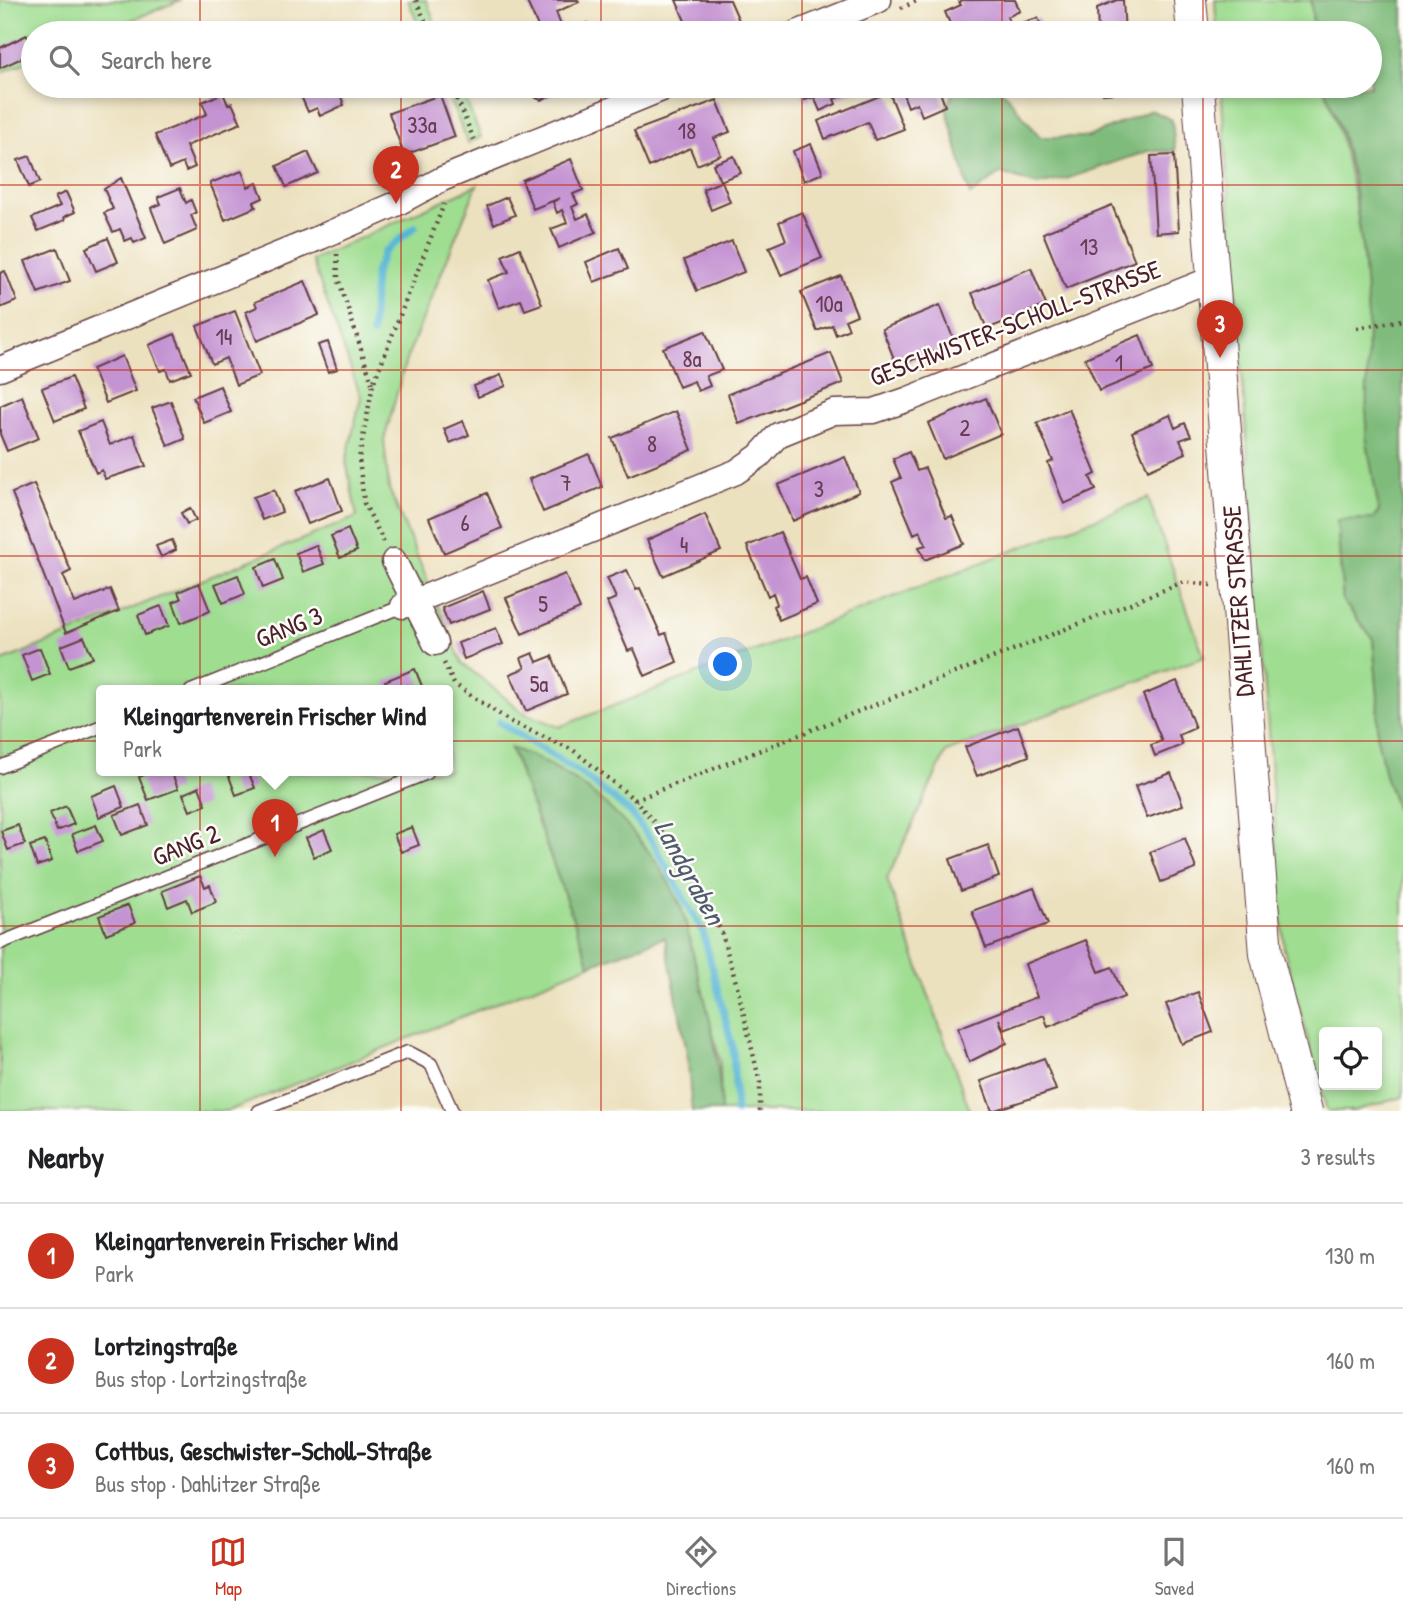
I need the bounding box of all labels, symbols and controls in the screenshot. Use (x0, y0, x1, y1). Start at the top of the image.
search box (21, 21, 1382, 98)
icon: search (45, 41, 83, 79)
text: Search here (101, 42, 212, 77)
house number: 33a (407, 109, 437, 140)
house number: 18 (678, 115, 696, 146)
pin: 2 (373, 146, 419, 204)
house number: 13 (1080, 231, 1098, 262)
street label: GESCHWISTER-SCHOLL-STRASSE (864, 251, 1166, 394)
house number: 10a (815, 288, 843, 319)
pin: 3 (1197, 300, 1243, 358)
house number: 14 (216, 321, 232, 352)
house number: 8a (683, 343, 701, 374)
house number: 1 (1115, 347, 1123, 378)
house number: 2 (960, 412, 971, 443)
house number: 8 (647, 428, 657, 459)
house number: 7 (560, 467, 572, 498)
house number: 3 (814, 473, 824, 504)
street label: DAHLITZER STRASSE (1213, 504, 1262, 698)
house number: 6 (460, 507, 470, 538)
house number: 4 (680, 529, 688, 560)
house number: 5 (538, 588, 548, 619)
street label: GANG 3 (250, 597, 327, 656)
your location (708, 647, 742, 681)
house number: 5a (530, 668, 548, 699)
popup (96, 685, 453, 776)
text: Kleingartenverein Frischer Wind (123, 698, 426, 733)
text: Park (123, 733, 162, 764)
pin: 1 (252, 799, 298, 857)
water label: Landgraben (646, 813, 736, 933)
street label: GANG 2 (147, 815, 225, 874)
map controls (1319, 1027, 1382, 1090)
button: locate (1319, 1027, 1382, 1090)
text: Nearby (28, 1137, 104, 1177)
text: 3 results (1300, 1141, 1375, 1172)
text: Kleingartenverein Frischer Wind (95, 1223, 398, 1258)
text: 1 (47, 1240, 55, 1271)
text: 130 m (1325, 1240, 1375, 1271)
text: Park (95, 1258, 133, 1289)
text: Lortzingstraße (95, 1328, 238, 1363)
text: 2 (46, 1345, 56, 1376)
text: 160 m (1326, 1345, 1375, 1376)
text: Bus stop · Lortzingstraße (95, 1363, 307, 1394)
text: Cottbus, Geschwister-Scholl-Straße (95, 1433, 432, 1468)
text: 3 (46, 1450, 56, 1481)
text: 160 m (1326, 1450, 1375, 1481)
text: Bus stop · Dahlitzer Straße (95, 1468, 321, 1499)
tab: Map (209, 1533, 247, 1601)
tab: Directions (666, 1533, 736, 1601)
tab: Saved (1155, 1533, 1194, 1601)

